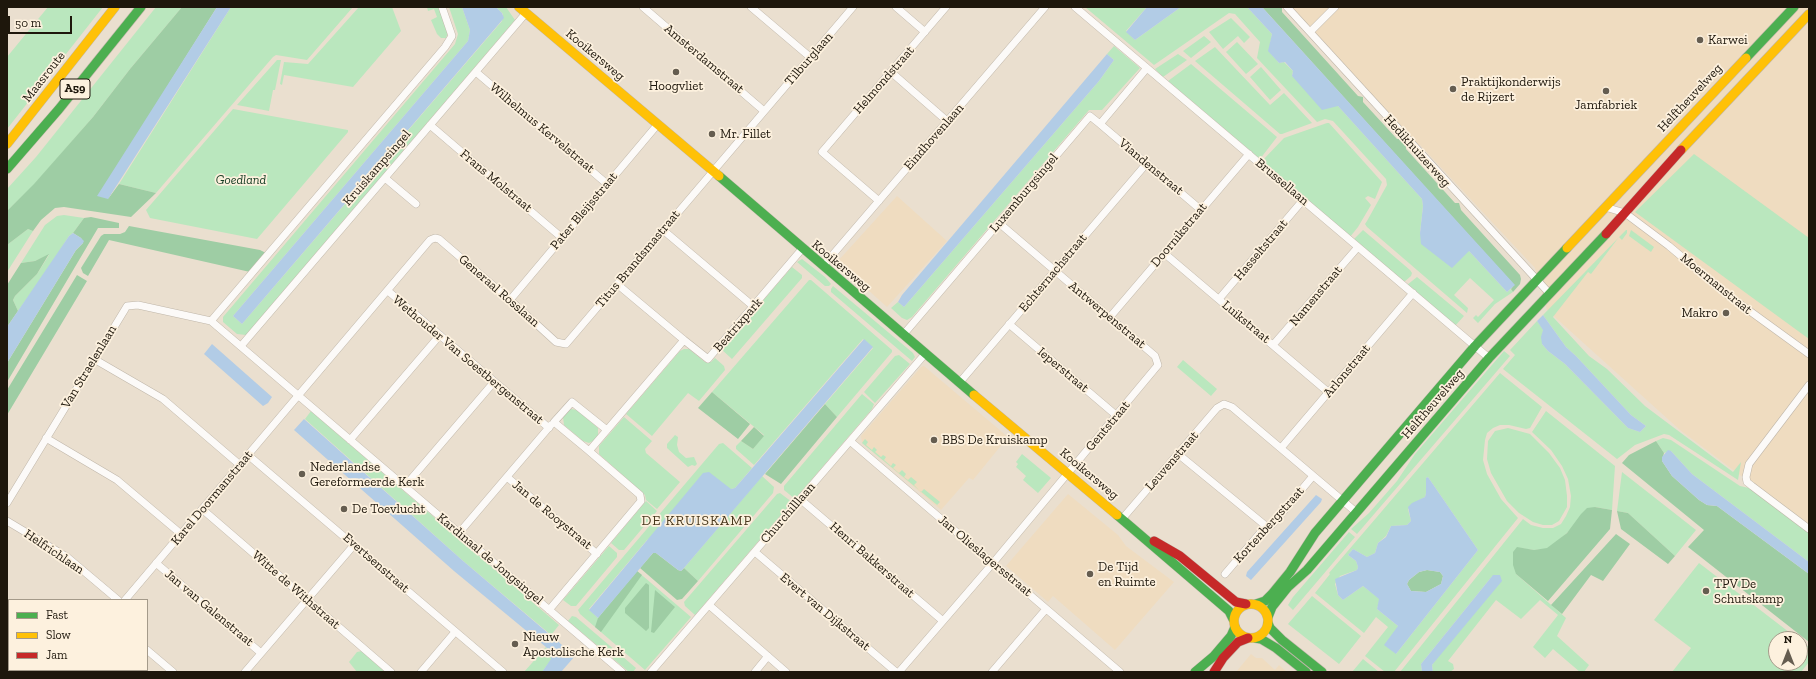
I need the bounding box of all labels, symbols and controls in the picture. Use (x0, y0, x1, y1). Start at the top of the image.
scale bar (10, 8, 74, 34)
text: 50 m (15, 16, 41, 30)
street label: Amsterdamstraat (661, 21, 747, 97)
street label: Kooikersweg (562, 26, 628, 84)
street label: Tilburglaan (782, 29, 836, 89)
place label: Karwei (1708, 32, 1748, 48)
marker: Karwei (1695, 35, 1705, 45)
street label: Helmondstraat (850, 43, 918, 117)
street label: Maasroute (19, 49, 69, 105)
street label: Helftheuvelweg (1654, 61, 1726, 135)
marker: Hoogvliet (671, 67, 681, 77)
place label: Praktijkonderwijs de Rijzert (1461, 74, 1561, 105)
place label: Hoogvliet (649, 78, 703, 94)
road number: A59 (60, 79, 90, 99)
street label: Wilhelmus Kervelstraat (486, 80, 598, 176)
marker: Praktijkonderwijs de Rijzert (1448, 84, 1458, 94)
marker: Jamfabriek (1601, 86, 1611, 96)
place label: Jamfabriek (1575, 97, 1637, 113)
street label: Eindhovenlaan (901, 101, 967, 173)
street label: Hedikhuizerweg (1380, 112, 1454, 190)
place label: Mr. Fillet (720, 126, 771, 142)
street label: Kruiskampsingel (340, 127, 414, 209)
marker: Mr. Fillet (707, 129, 717, 139)
street label: Viandenstraat (1116, 135, 1186, 199)
street label: Frans Molstraat (457, 146, 535, 216)
street label: Luxemburgsingel (986, 150, 1062, 236)
street label: Brussellaan (1252, 155, 1312, 209)
street label: Pater Bleijsstraat (547, 169, 621, 253)
park label: Goedland (216, 172, 266, 188)
street label: Doornikstraat (1148, 200, 1210, 270)
street label: Titus Brandsmastraat (592, 207, 684, 311)
street label: Hasseltstraat (1231, 216, 1291, 284)
street label: Echternachstraat (1016, 231, 1090, 315)
street label: Kooikersweg (808, 237, 874, 295)
street label: Moermanstraat (1677, 250, 1755, 318)
street label: Generaal Rosslaan (455, 252, 543, 330)
street label: Namenstraat (1286, 263, 1346, 329)
street label: Antwerpenstraat (1065, 278, 1149, 352)
street label: Wethouder Van Soestbergenstraat (389, 292, 547, 428)
street label: Beatrixpark (710, 295, 766, 355)
street label: Luikstraat (1219, 297, 1273, 347)
place label: Makro (1681, 305, 1718, 321)
marker: Makro (1721, 308, 1731, 318)
street label: Van Straelenlaan (58, 323, 120, 411)
street label: Arlonstraat (1320, 341, 1374, 401)
street label: Ieperstraat (1034, 344, 1092, 396)
street label: Helftheuvelweg (1398, 366, 1468, 442)
street label: Gentstraat (1083, 398, 1133, 454)
street label: Leuvenstraat (1142, 428, 1202, 494)
place label: BBS De Kruiskamp (942, 432, 1048, 448)
marker: BBS De Kruiskamp (929, 435, 939, 445)
street label: Kooikersweg (1056, 445, 1122, 503)
street label: Karel Doormanstraat (168, 447, 256, 549)
place label: Nederlandse Gereformeerde Kerk (310, 459, 424, 490)
marker: Nederlandse Gereformeerde Kerk (297, 469, 307, 479)
street label: Jan de Rooystraat (509, 477, 595, 553)
street label: Churchilllaan (757, 479, 819, 547)
street label: Kortenbergstraat (1231, 484, 1307, 566)
place label: De Toevlucht (352, 501, 425, 517)
marker: De Toevlucht (339, 504, 349, 514)
street label: Kardinaal de Jongsingel (434, 510, 546, 608)
street label: Jan Olieslagersstraat (935, 512, 1035, 600)
district label: DE KRUISKAMP (641, 513, 753, 529)
street label: Henri Bakkerstraat (826, 519, 918, 601)
street label: Helfrichlaan (21, 526, 87, 578)
street label: Evertsenstraat (340, 530, 412, 596)
street label: Witte de Withstraat (249, 548, 343, 632)
place label: De Tijd en Ruimte (1098, 559, 1156, 590)
street label: Jan van Galenstraat (161, 566, 257, 650)
marker: De Tijd en Ruimte (1085, 569, 1095, 579)
street label: Evert van Dijkstraat (777, 570, 873, 654)
place label: TPV De Schutskamp (1714, 576, 1783, 607)
marker: TPV De Schutskamp (1701, 586, 1711, 596)
legend (8, 599, 148, 671)
text: Fast (46, 608, 68, 622)
text: Slow (46, 628, 71, 642)
place label: Nieuw Apostolische Kerk (523, 629, 624, 660)
north arrow (1768, 631, 1808, 671)
text: N (1784, 633, 1792, 646)
marker: Nieuw Apostolische Kerk (510, 639, 520, 649)
text: Jam (46, 648, 67, 662)

